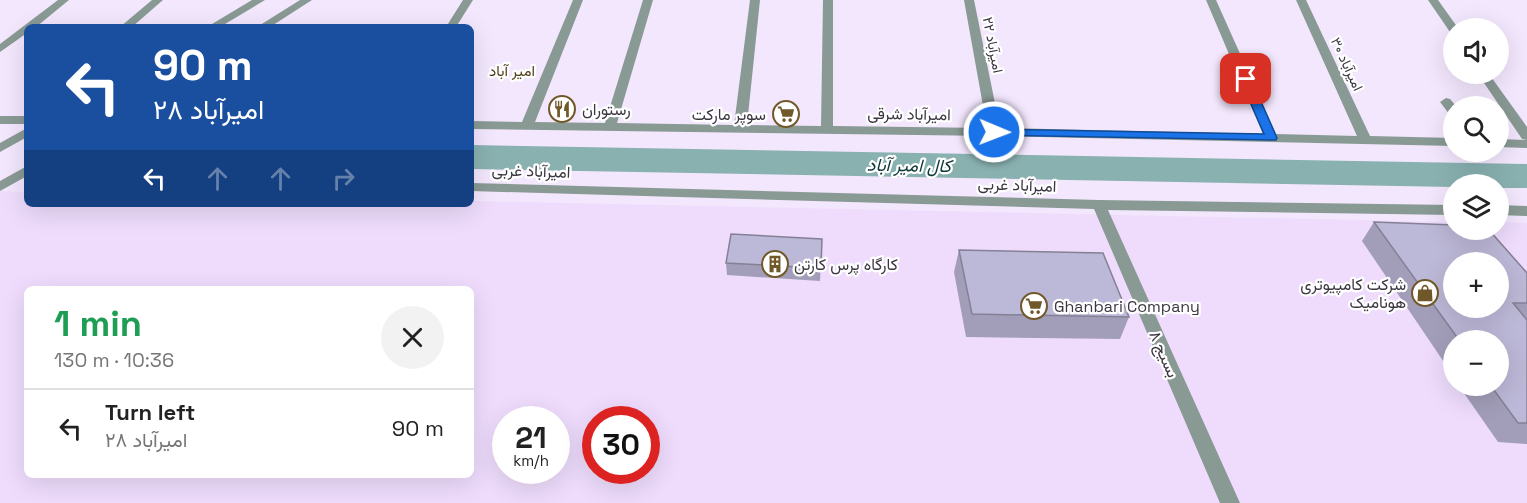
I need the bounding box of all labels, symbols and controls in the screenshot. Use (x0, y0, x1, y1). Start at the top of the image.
street label: امیرآباد ۲۲ (979, 15, 1007, 75)
map controls (1443, 18, 1509, 396)
button: sound (1443, 18, 1509, 84)
street label: امیرآباد ۳۰ (1327, 34, 1367, 94)
text: 90 m (153, 39, 253, 92)
icon: left (54, 48, 132, 126)
pin (1220, 53, 1271, 104)
district label: امیر آباد (489, 61, 535, 80)
icon: arrive (1229, 62, 1262, 95)
text: امیرآباد ۲۸ (153, 92, 264, 127)
restaurant icon: رستوران (547, 94, 577, 124)
button: search (1443, 96, 1509, 162)
place label: رستوران (582, 99, 631, 120)
supermarket icon: سوپر مارکت (771, 99, 801, 129)
position arrow (962, 100, 1026, 164)
street label: امیرآباد شرقی (867, 103, 951, 125)
place label: سوپر مارکت (692, 104, 766, 126)
water label: کال امیر آباد (867, 153, 954, 177)
street label: امیرآباد غربی (491, 159, 571, 183)
icon: left (138, 162, 171, 195)
icon: ahead (201, 162, 234, 195)
icon: ahead (264, 162, 297, 195)
icon: right (327, 162, 360, 195)
street label: امیرآباد غربی (977, 173, 1057, 197)
button: layers (1443, 174, 1509, 240)
building icon: کارگاه پرس کارتن (760, 249, 790, 279)
button: + (1443, 252, 1509, 318)
place label: کارگاه پرس کارتن (794, 254, 898, 276)
place label: شرکت کامپیوتری هونامیک (1300, 274, 1406, 313)
shop icon: شرکت کامپیوتری هونامیک (1410, 278, 1440, 308)
supermarket icon: Ghanbari Company (1019, 291, 1049, 321)
place label: Ghanbari Company (1054, 296, 1200, 317)
text: 1 min (54, 301, 142, 347)
button: close (381, 306, 444, 369)
street label: بسیج ۸ (1143, 327, 1184, 381)
button: − (1443, 330, 1509, 396)
text: 130 m · 10:36 (54, 347, 174, 373)
text: Turn left (105, 398, 195, 426)
speed limit sign: 30 (582, 406, 660, 484)
icon: left (54, 412, 87, 445)
text: 90 m (392, 414, 444, 442)
text: 21 (515, 418, 547, 457)
text: امیرآباد ۲۸ (105, 427, 187, 453)
text: km/h (513, 451, 549, 470)

